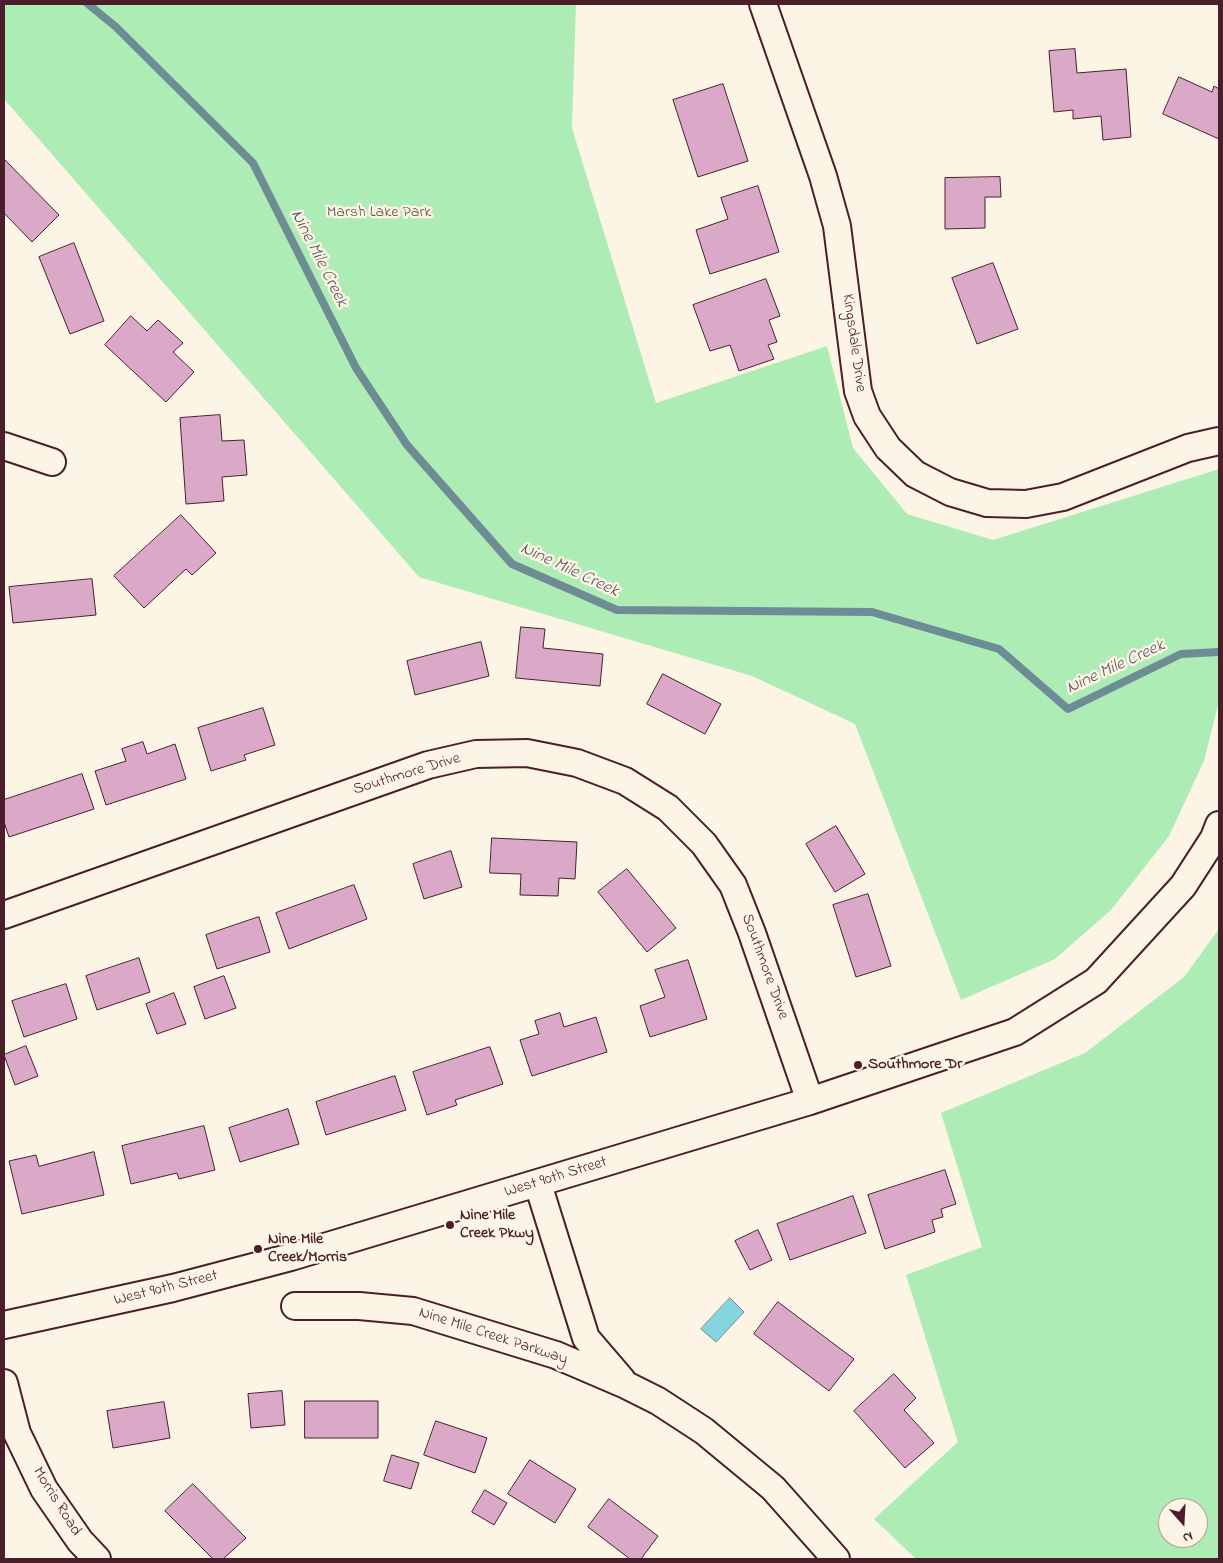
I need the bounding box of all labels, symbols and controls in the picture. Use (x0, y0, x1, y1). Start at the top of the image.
park label: Marsh Lake Park (327, 203, 431, 223)
water label: Nine Mile Creek (284, 207, 352, 311)
street label: Kingsdale Drive (837, 293, 869, 393)
water label: Nine Mile Creek (516, 539, 622, 603)
water label: Nine Mile Creek (1063, 636, 1169, 700)
street label: Southmore Drive (351, 750, 463, 800)
street label: Southmore Drive (736, 912, 792, 1022)
place label: Southmore Dr (868, 1055, 962, 1075)
marker: Southmore Dr (852, 1059, 864, 1071)
street label: West 90th Street (502, 1153, 610, 1203)
place label: Nine Mile Creek Pkwy (460, 1206, 534, 1244)
marker: Nine Mile Creek Pkwy (444, 1219, 456, 1231)
place label: Nine Mile Creek/Morris (268, 1230, 347, 1268)
marker: Nine Mile Creek/Morris (252, 1243, 264, 1255)
street label: West 90th Street (112, 1267, 220, 1311)
street label: Nine Mile Creek Parkway (416, 1304, 570, 1370)
street label: Morris Road (27, 1464, 85, 1540)
north arrow (1158, 1498, 1208, 1548)
text: N (1180, 1525, 1196, 1548)

